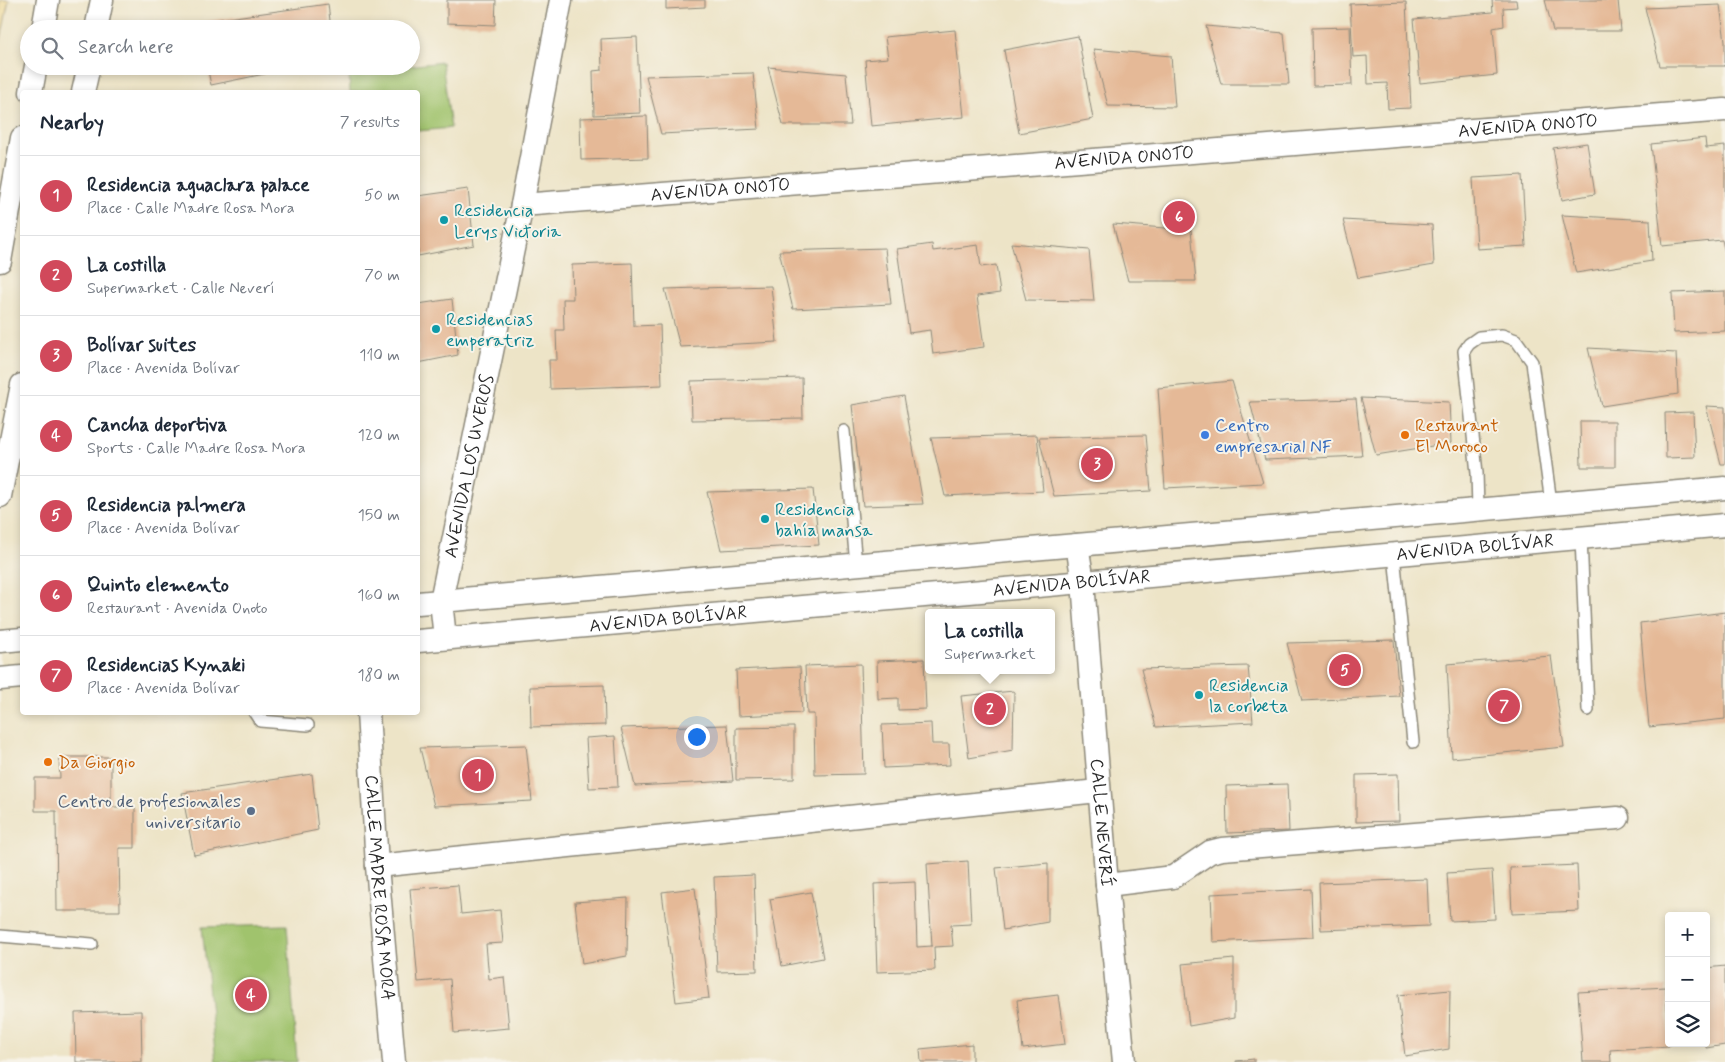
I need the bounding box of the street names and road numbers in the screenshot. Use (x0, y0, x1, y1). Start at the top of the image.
street label: AVENIDA ONOTO (1457, 109, 1599, 144)
street label: AVENIDA ONOTO (1053, 141, 1195, 176)
street label: AVENIDA ONOTO (650, 173, 791, 208)
street label: AVENIDA LOS UVEROS (439, 372, 500, 560)
street label: AVENIDA BOLÍVAR (1395, 529, 1555, 567)
street label: AVENIDA BOLÍVAR (992, 565, 1151, 603)
street label: AVENIDA BOLÍVAR (588, 601, 748, 639)
street label: CALLE NEVERÍ (1084, 758, 1118, 888)
street label: CALLE MADRE ROSA MORA (359, 774, 400, 1001)

